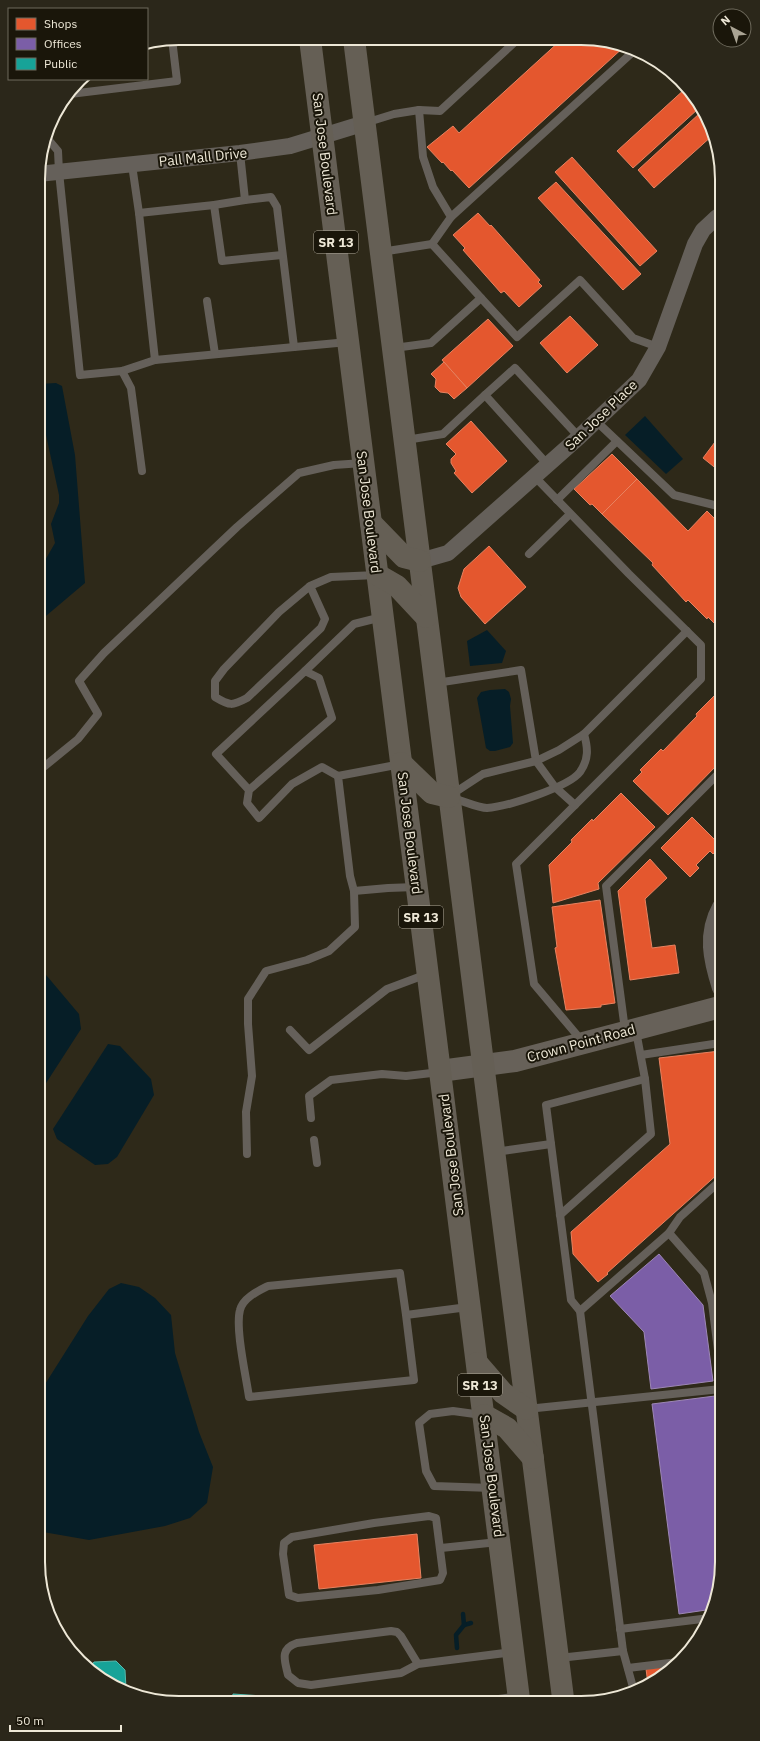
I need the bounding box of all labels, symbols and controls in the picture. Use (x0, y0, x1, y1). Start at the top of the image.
legend (8, 8, 148, 80)
north arrow (712, 8, 752, 48)
text: N (718, 13, 733, 28)
text: Shops (44, 16, 77, 31)
text: Offices (44, 36, 82, 51)
text: Public (44, 56, 77, 71)
street label: San Jose Boulevard (309, 92, 341, 216)
street label: Pall Mall Drive (158, 143, 248, 171)
road number: SR 13 (314, 231, 358, 253)
street label: San Jose Place (561, 376, 641, 454)
street label: San Jose Boulevard (353, 450, 385, 574)
street label: San Jose Boulevard (394, 771, 426, 895)
road number: SR 13 (399, 906, 443, 928)
street label: Crown Point Road (525, 1020, 637, 1066)
street label: San Jose Boulevard (435, 1093, 467, 1217)
road number: SR 13 (458, 1374, 502, 1396)
street label: San Jose Boulevard (476, 1414, 508, 1538)
scale bar (10, 1707, 121, 1733)
text: 50 m (16, 1713, 44, 1728)

